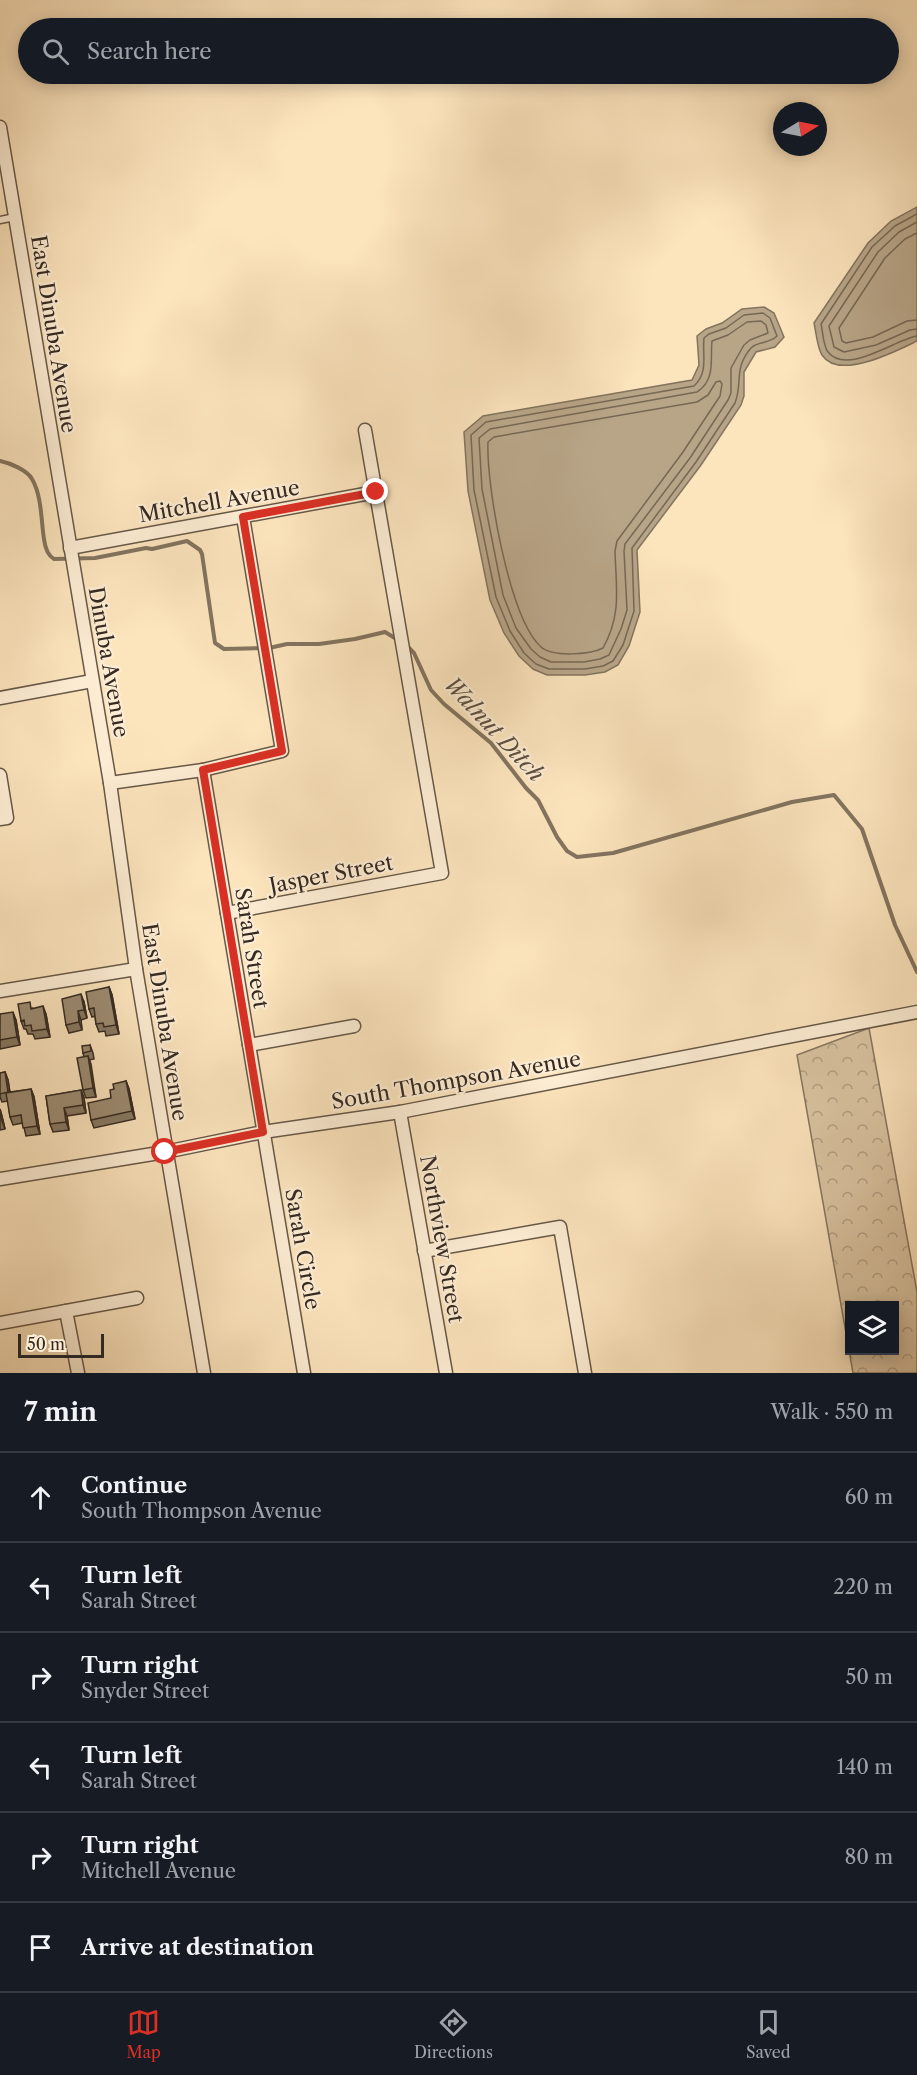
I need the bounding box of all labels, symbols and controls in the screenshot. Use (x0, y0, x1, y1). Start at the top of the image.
search box (18, 18, 899, 84)
icon: search (39, 35, 72, 68)
text: Search here (87, 38, 212, 65)
north arrow (773, 102, 827, 156)
street label: East Dinuba Avenue (26, 233, 82, 435)
street label: Mitchell Avenue (137, 475, 301, 527)
route end (362, 478, 388, 504)
street label: Dinuba Avenue (83, 585, 135, 739)
water label: Walnut Ditch (438, 671, 550, 787)
street label: Jasper Street (264, 850, 396, 899)
street label: Sarah Street (230, 886, 274, 1011)
street label: East Dinuba Avenue (137, 921, 193, 1123)
street label: South Thompson Avenue (329, 1046, 583, 1114)
route start (151, 1138, 177, 1164)
street label: Northview Street (415, 1153, 469, 1325)
street label: Sarah Circle (280, 1187, 326, 1311)
map controls (845, 1301, 899, 1355)
button: layers (845, 1301, 899, 1355)
scale bar (18, 1331, 104, 1358)
text: 50 m (27, 1334, 65, 1354)
text: 7 min (24, 1396, 97, 1428)
text: Walk · 550 m (771, 1400, 893, 1424)
text: Continue (81, 1472, 187, 1499)
icon: ahead (24, 1481, 57, 1514)
text: 60 m (845, 1485, 893, 1509)
text: South Thompson Avenue (81, 1499, 322, 1523)
text: Turn left (81, 1562, 182, 1589)
icon: left (24, 1571, 57, 1604)
text: 220 m (833, 1575, 893, 1599)
text: Sarah Street (81, 1589, 197, 1613)
text: Turn right (81, 1652, 199, 1679)
icon: right (24, 1661, 57, 1694)
text: 50 m (846, 1665, 893, 1689)
text: Snyder Street (81, 1679, 209, 1703)
text: Turn left (81, 1742, 182, 1769)
icon: left (24, 1751, 57, 1784)
text: 140 m (836, 1755, 893, 1779)
text: Sarah Street (81, 1769, 197, 1793)
text: Turn right (81, 1832, 199, 1859)
icon: right (24, 1841, 57, 1874)
text: 80 m (845, 1845, 893, 1869)
text: Mitchell Avenue (81, 1859, 236, 1883)
icon: arrive (24, 1931, 57, 1964)
text: Arrive at destination (81, 1934, 314, 1961)
tab: Map (127, 2006, 161, 2062)
tab: Directions (414, 2006, 493, 2062)
tab: Saved (746, 2006, 790, 2062)

